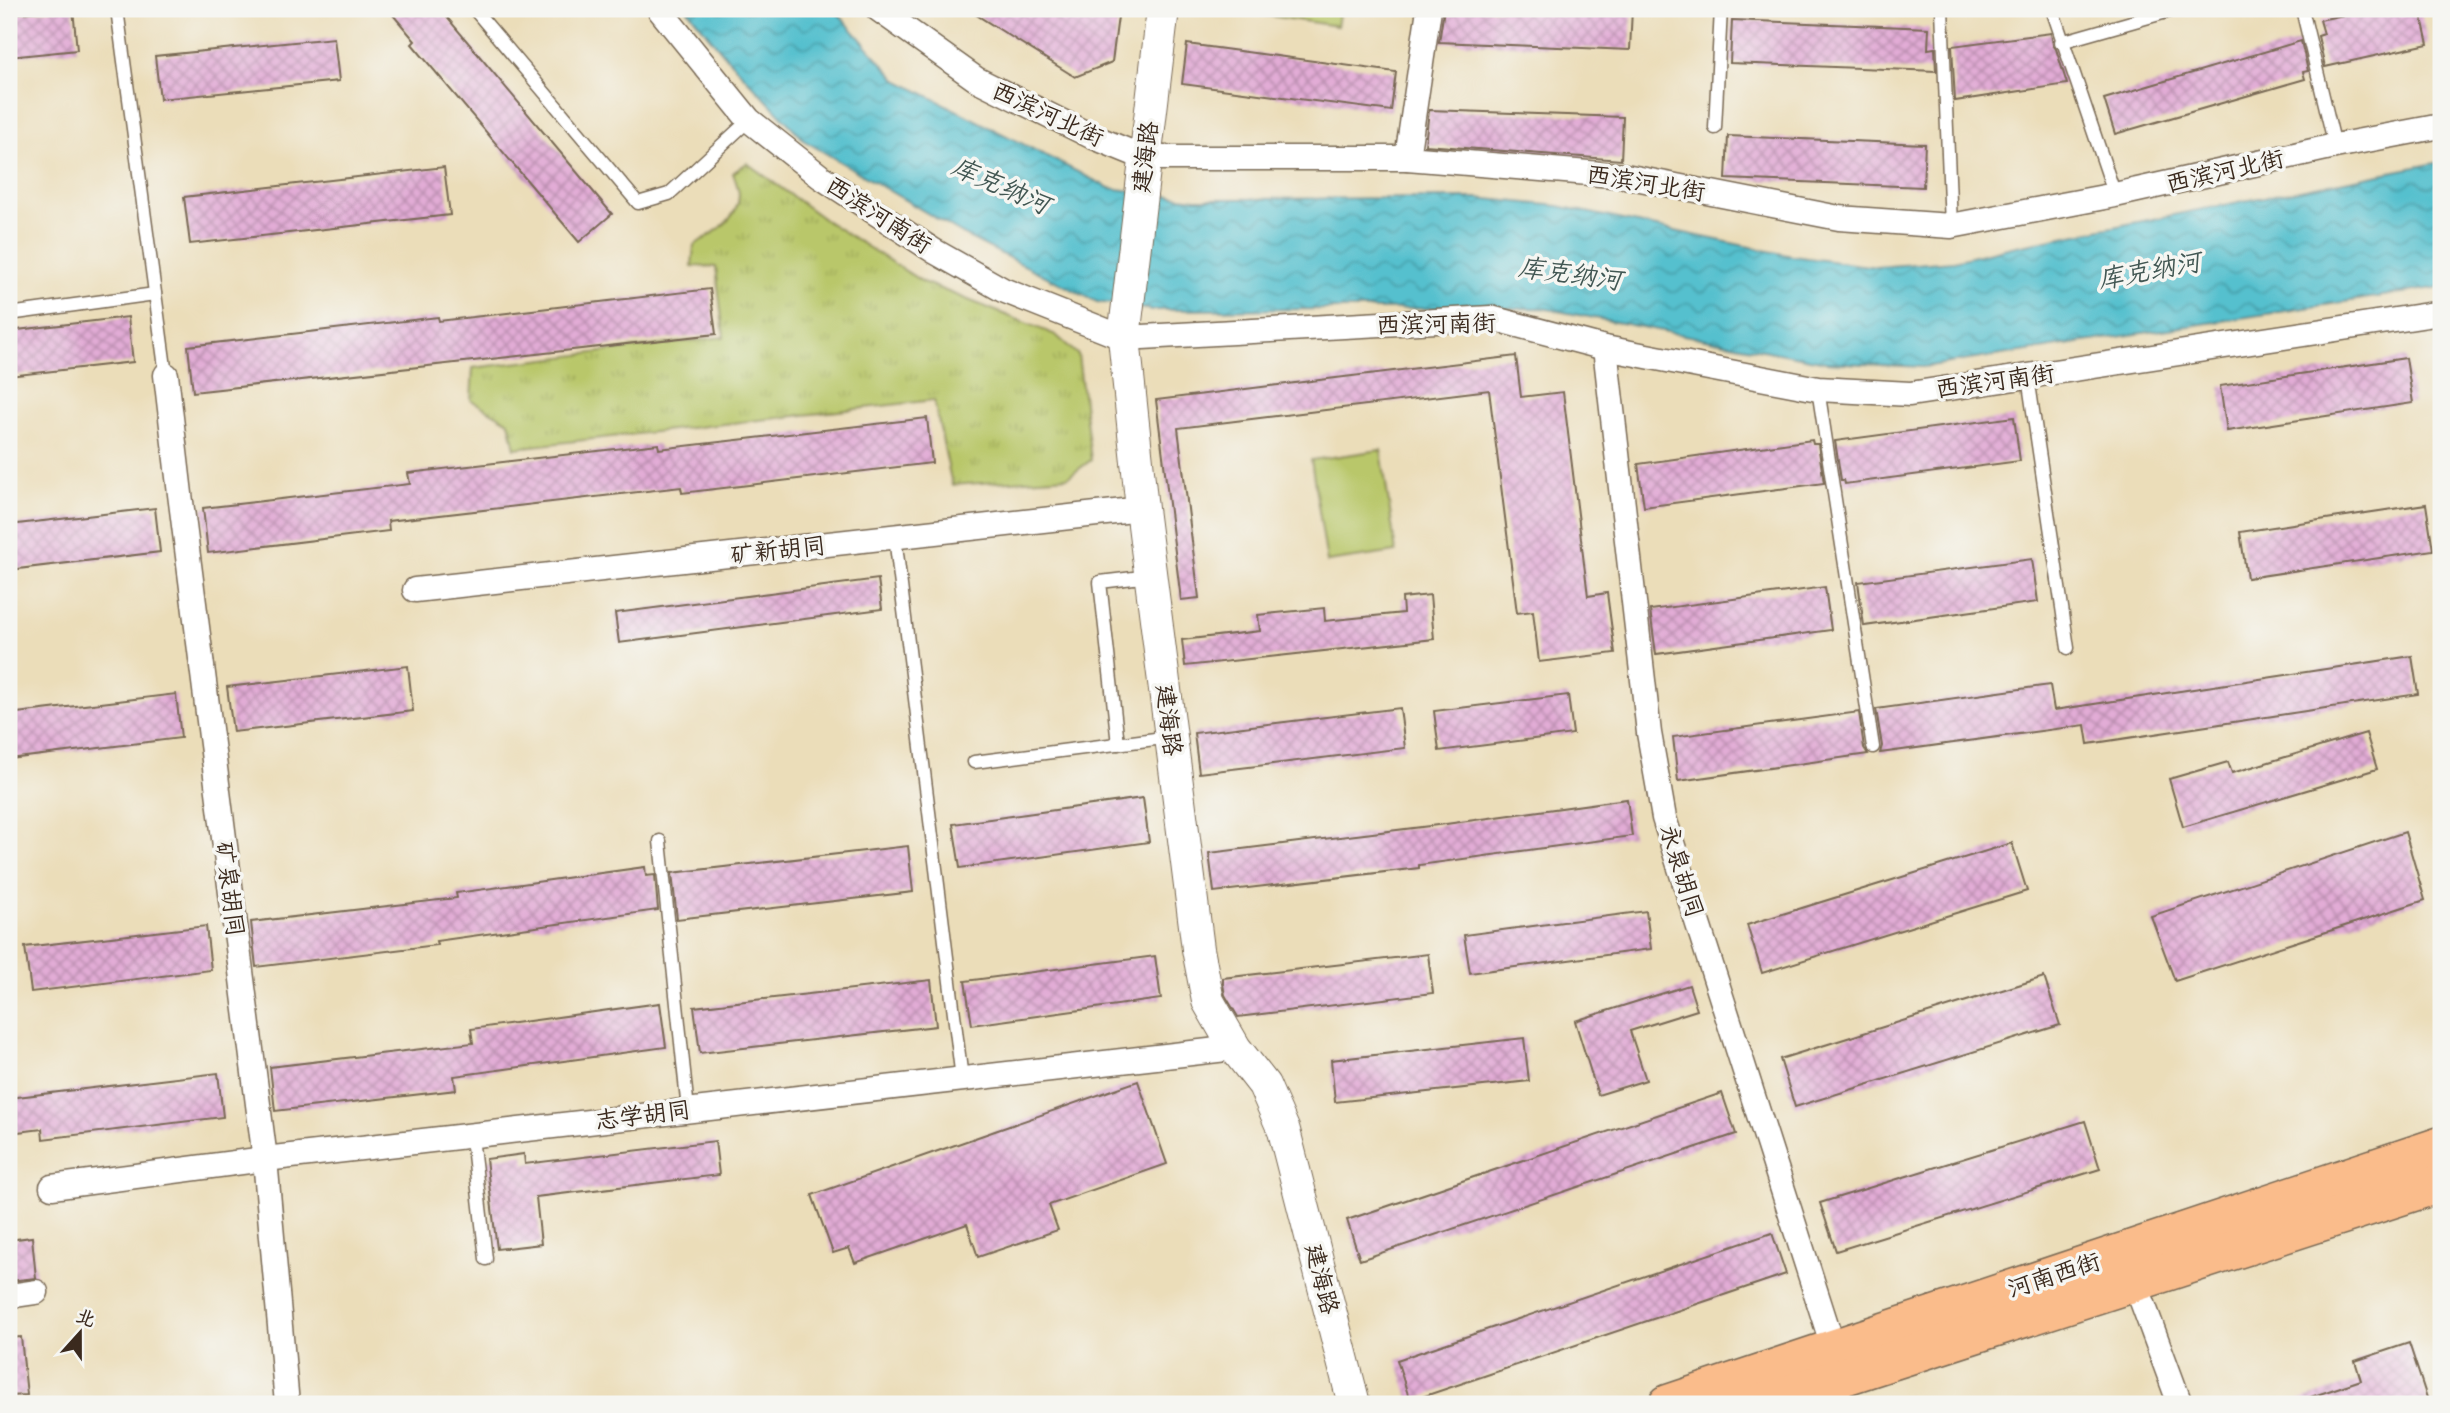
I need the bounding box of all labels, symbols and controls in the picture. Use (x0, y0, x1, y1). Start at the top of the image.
street label: 西滨河北街 (988, 76, 1108, 152)
street label: 建海路 (1127, 120, 1163, 194)
street label: 西滨河北街 (2163, 144, 2287, 198)
water label: 库克纳河 (947, 151, 1058, 222)
street label: 西滨河北街 (1585, 160, 1707, 206)
street label: 西滨河南街 (821, 171, 937, 259)
water label: 库克纳河 (2095, 246, 2207, 295)
water label: 库克纳河 (1516, 252, 1627, 297)
street label: 西滨河南街 (1376, 309, 1496, 339)
street label: 西滨河南街 (1934, 359, 2056, 403)
street label: 矿新胡同 (729, 531, 827, 569)
street label: 建海路 (1151, 683, 1187, 757)
street label: 永泉胡同 (1655, 821, 1709, 921)
street label: 矿泉胡同 (210, 840, 250, 938)
street label: 志学胡同 (594, 1095, 692, 1135)
street label: 建海路 (1300, 1241, 1344, 1317)
street label: 河南西街 (2004, 1247, 2104, 1303)
north arrow (46, 1298, 116, 1368)
text: 北 (73, 1304, 99, 1332)

